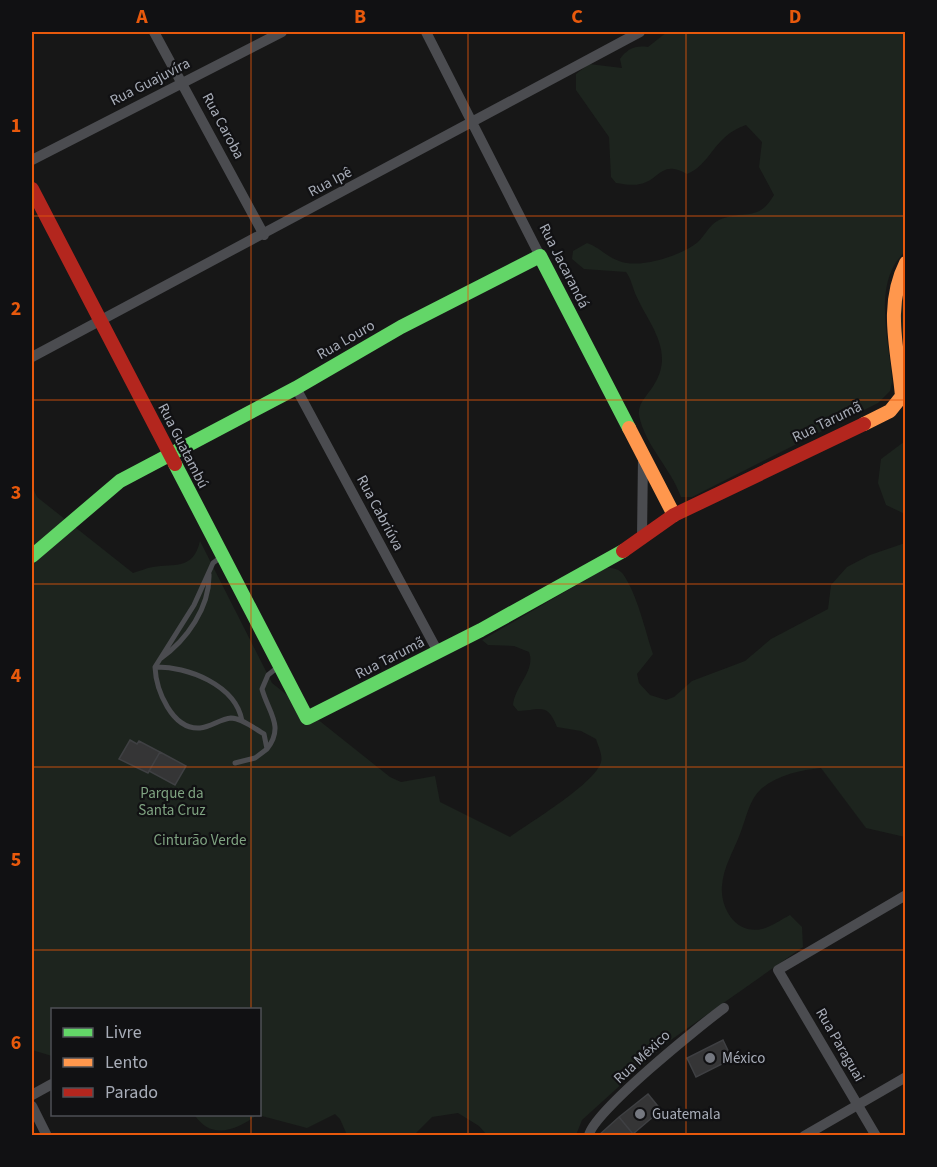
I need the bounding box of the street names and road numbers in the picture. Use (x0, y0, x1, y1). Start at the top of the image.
street label: Rua Guajuvíra (106, 53, 194, 111)
street label: Rua Caroba (197, 89, 249, 163)
street label: Rua Ipê (304, 162, 356, 202)
street label: Rua Jacarandá (534, 220, 594, 312)
street label: Rua Louro (313, 315, 379, 365)
street label: Rua Tarumã (789, 396, 865, 448)
street label: Rua Guatambú (152, 400, 214, 492)
street label: Rua Cabriúva (351, 471, 409, 555)
street label: Rua Tarumã (352, 632, 428, 684)
street label: Rua Paraguai (810, 1004, 870, 1086)
street label: Rua México (609, 1025, 675, 1089)

